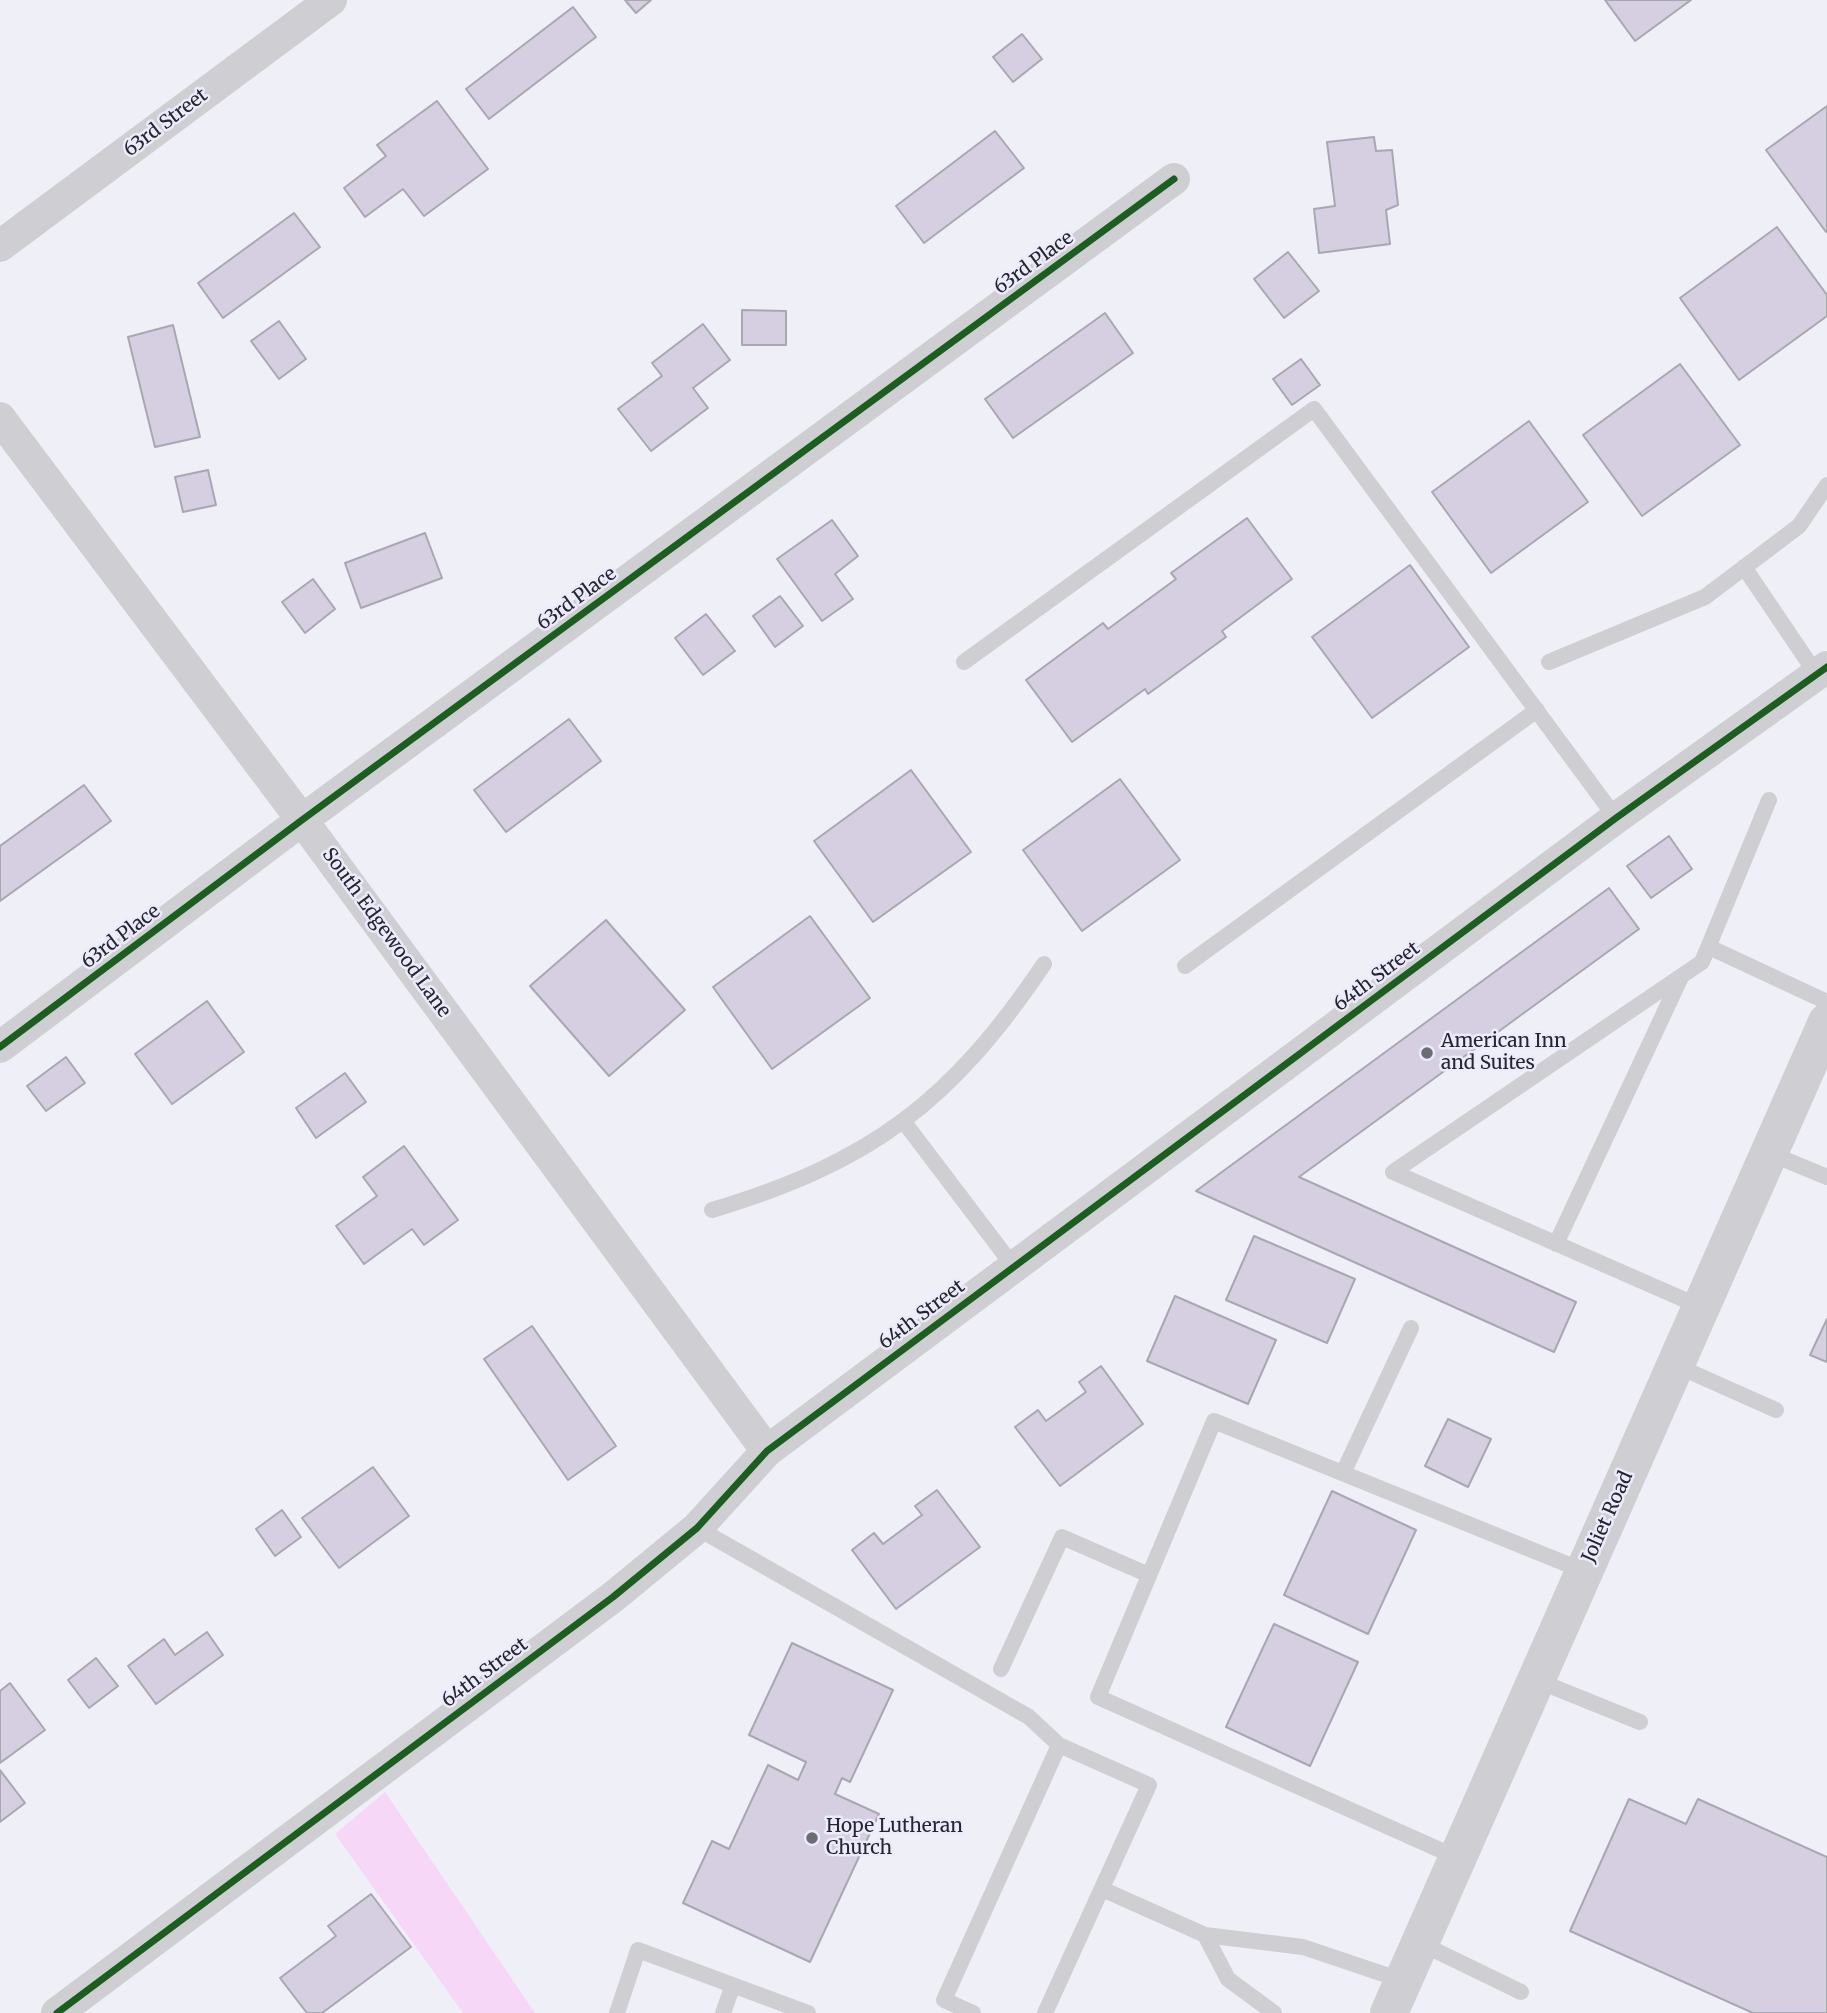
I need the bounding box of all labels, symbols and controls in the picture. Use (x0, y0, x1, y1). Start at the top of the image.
street label: 63rd Street (120, 84, 212, 162)
street label: 63rd Place (990, 227, 1078, 299)
street label: 63rd Place (533, 563, 621, 635)
street label: South Edgewood Lane (317, 844, 455, 1022)
street label: 63rd Place (77, 900, 165, 974)
street label: 64th Street (1330, 937, 1424, 1017)
place label: American Inn and Suites (1441, 1031, 1567, 1075)
marker: American Inn and Suites (1419, 1045, 1435, 1061)
street label: 64th Street (875, 1275, 969, 1355)
street label: Joliet Road (1578, 1468, 1638, 1566)
street label: 64th Street (438, 1633, 532, 1713)
place label: Hope Lutheran Church (826, 1816, 963, 1860)
marker: Hope Lutheran Church (804, 1830, 820, 1846)

